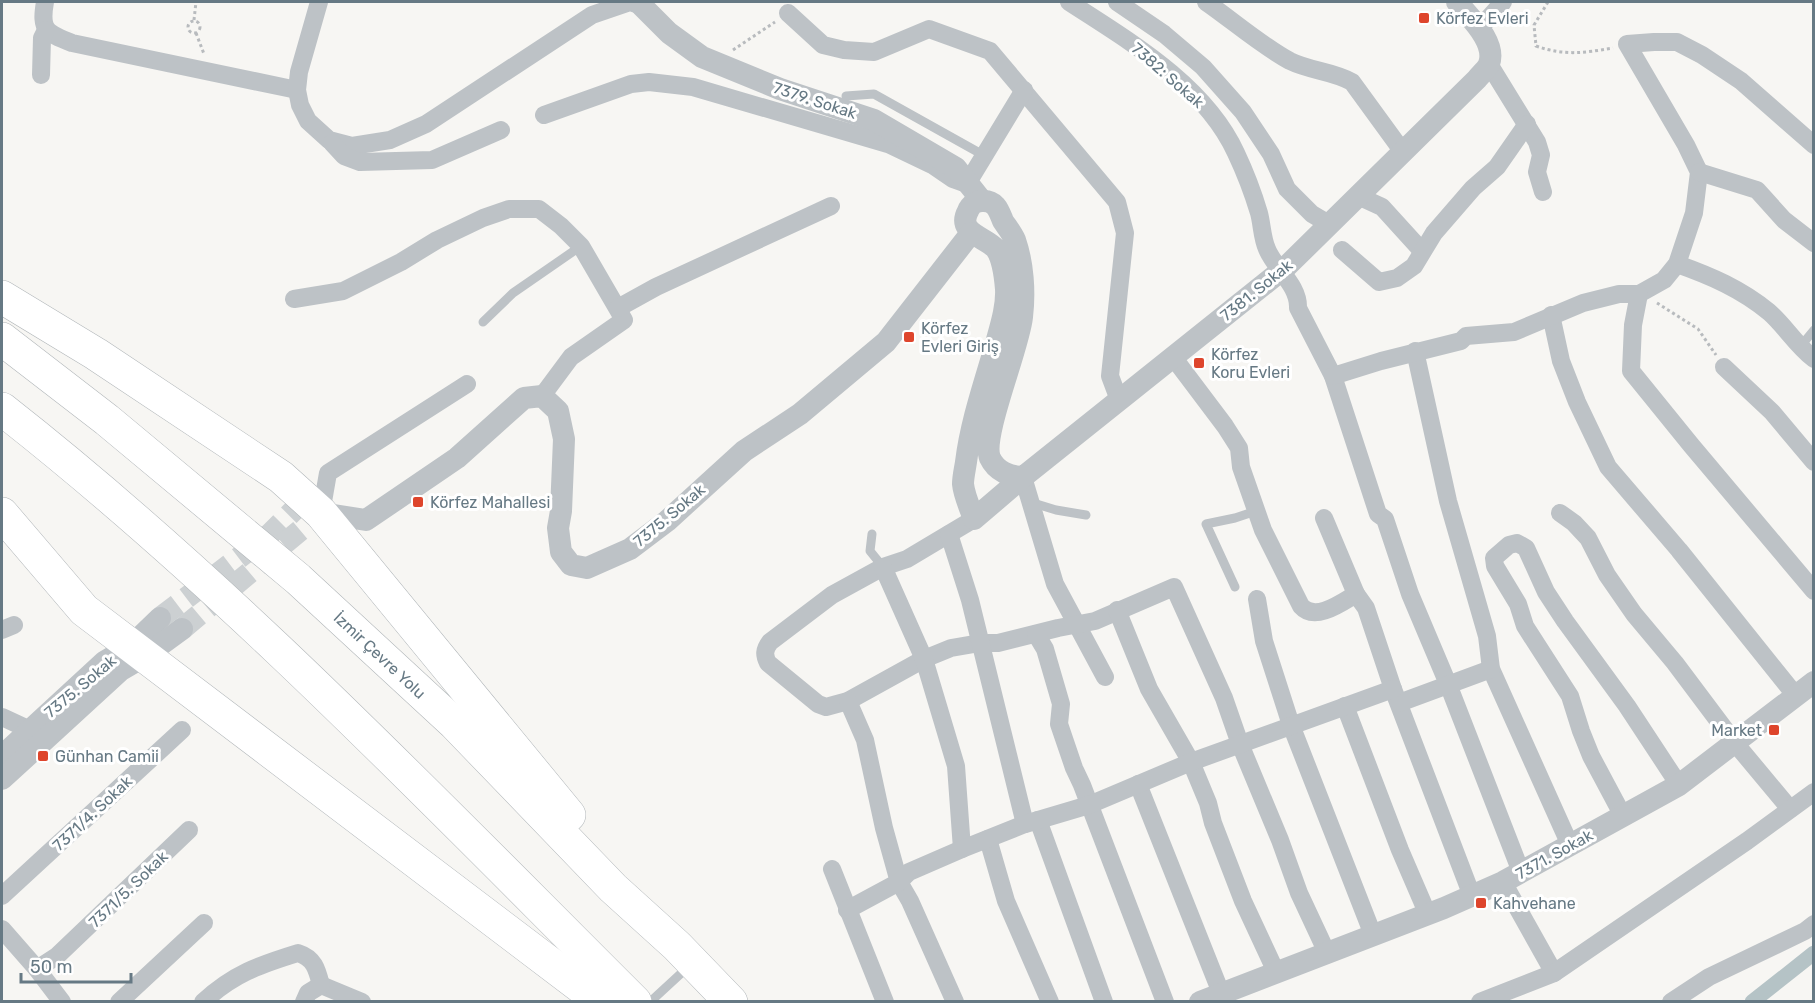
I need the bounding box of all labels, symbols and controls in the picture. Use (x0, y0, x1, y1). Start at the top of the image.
place label: Körfez Evleri (1436, 9, 1529, 28)
marker: Körfez Evleri (1417, 11, 1431, 25)
street label: 7382: Sokak (1128, 39, 1208, 112)
street label: 7379. Sokak (771, 78, 860, 123)
street label: 7381. Sokak (1216, 255, 1297, 325)
place label: Körfez Evleri Giriş (921, 319, 999, 356)
marker: Körfez Evleri Giriş (902, 330, 916, 344)
place label: Körfez Koru Evleri (1211, 345, 1290, 382)
marker: Körfez Koru Evleri (1192, 356, 1206, 370)
street label: 7375. Sokak (630, 479, 710, 551)
place label: Körfez Mahallesi (430, 493, 550, 512)
marker: Körfez Mahallesi (411, 495, 425, 509)
street label: İzmir Çevre Yolu (330, 608, 429, 703)
street label: 7375. Sokak (41, 650, 121, 722)
place label: Market (1711, 721, 1762, 740)
marker: Market (1767, 723, 1781, 737)
place label: Günhan Camii (55, 747, 159, 766)
marker: Günhan Camii (36, 749, 50, 763)
street label: 7371/4. Sokak (49, 771, 137, 855)
street label: 7371. Sokak (1512, 825, 1597, 883)
street label: 7371/5. Sokak (85, 847, 172, 932)
place label: Kahvehane (1493, 894, 1576, 913)
marker: Kahvehane (1474, 896, 1488, 910)
scale bar (21, 946, 130, 984)
text: 50 m (30, 956, 73, 978)

